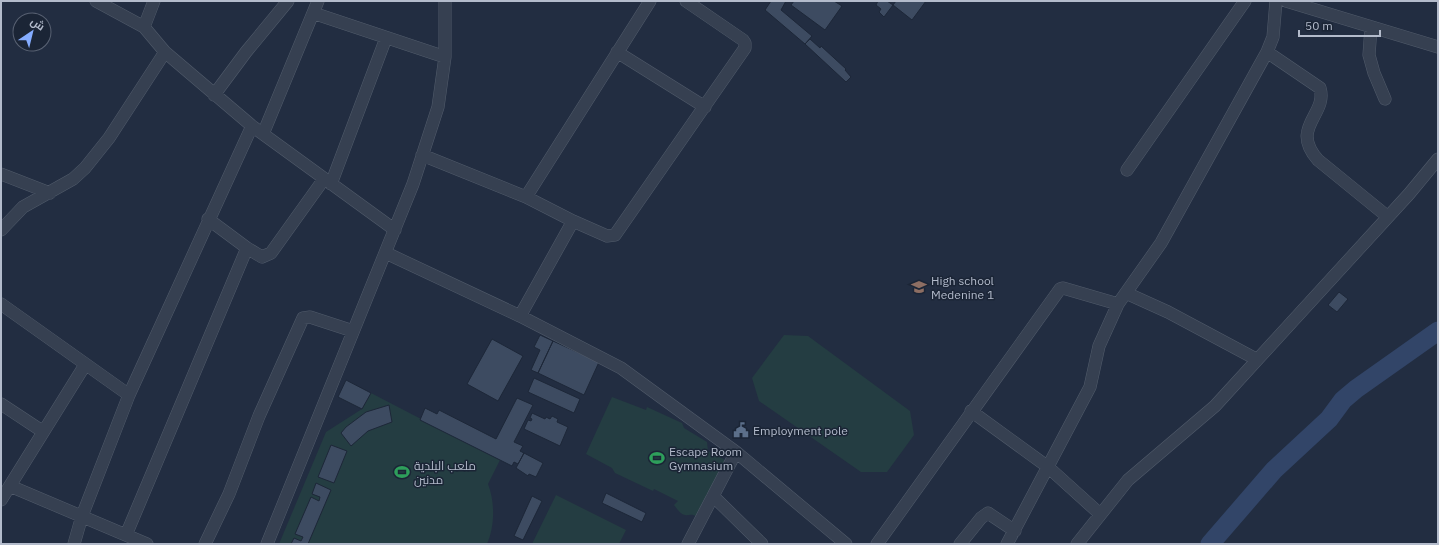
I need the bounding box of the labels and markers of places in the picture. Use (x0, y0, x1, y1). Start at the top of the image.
place label: High school Medenine 1 (931, 273, 994, 302)
school or university icon: High school Medenine 1 (910, 278, 928, 296)
public building icon: Employment pole (732, 421, 750, 439)
place label: Employment pole (753, 423, 848, 438)
place label: Escape Room Gymnasium (669, 444, 742, 473)
sports icon: Escape Room Gymnasium (648, 449, 666, 467)
place label: ملعب البلدية مدنين (414, 458, 476, 487)
sports icon: ملعب البلدية مدنين (393, 463, 411, 481)

